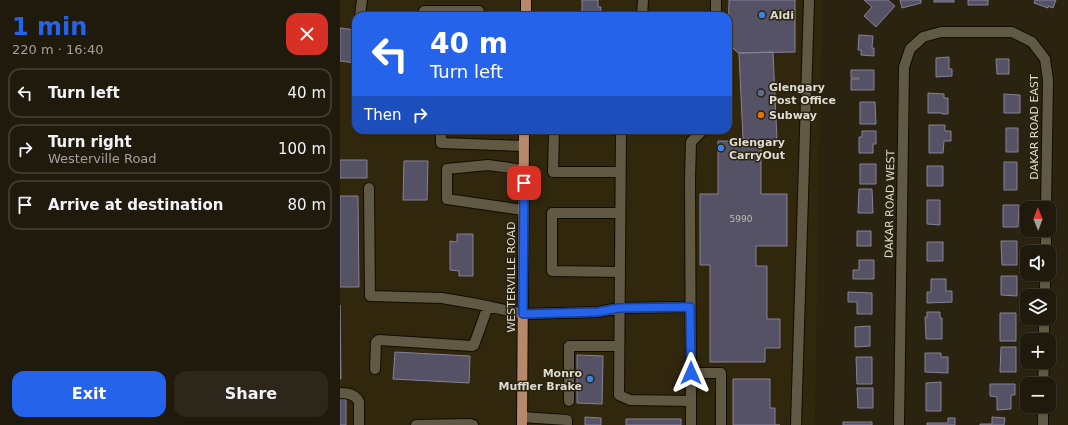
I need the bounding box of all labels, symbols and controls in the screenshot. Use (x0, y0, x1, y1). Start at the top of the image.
place label: Aldi (770, 9, 794, 22)
marker: Aldi (757, 10, 767, 20)
text: 1 min (12, 13, 87, 41)
button: close (286, 13, 328, 55)
text: 40 m (430, 27, 508, 60)
icon: left (364, 28, 416, 80)
text: 220 m · 16:40 (12, 42, 103, 57)
text: Turn left (430, 61, 503, 82)
street label: DAKAR ROAD EAST (1028, 74, 1041, 180)
place label: Glengary Post Office (769, 81, 836, 107)
icon: left (14, 82, 36, 104)
text: Turn left (48, 84, 120, 102)
text: 40 m (288, 84, 326, 102)
marker: Glengary Post Office (756, 88, 766, 98)
icon: right (409, 104, 431, 126)
text: Then (364, 106, 401, 124)
place label: Subway (769, 109, 817, 122)
marker: Subway (756, 110, 766, 120)
text: Turn right (48, 133, 132, 151)
place label: Glengary CarryOut (729, 136, 785, 162)
icon: right (14, 138, 36, 160)
text: 100 m (278, 140, 326, 158)
marker: Glengary CarryOut (716, 143, 726, 153)
street label: DAKAR ROAD WEST (883, 149, 897, 258)
text: Westerville Road (48, 151, 157, 166)
pin (507, 166, 541, 200)
icon: arrive (513, 172, 535, 194)
icon: arrive (14, 194, 36, 216)
text: Arrive at destination (48, 196, 223, 214)
text: 80 m (288, 196, 326, 214)
north arrow (1020, 201, 1056, 237)
map controls (1020, 201, 1056, 413)
house number: 5990 (730, 214, 753, 224)
street label: WESTERVILLE ROAD (505, 221, 518, 333)
button: sound (1020, 245, 1056, 281)
button: layers (1020, 289, 1056, 325)
button: + (1020, 333, 1056, 369)
position arrow (670, 352, 712, 394)
place label: Monro Muffler Brake (499, 367, 582, 393)
button: Exit (12, 371, 166, 417)
button: Share (174, 371, 328, 417)
marker: Monro Muffler Brake (585, 374, 595, 384)
button: − (1020, 377, 1056, 413)

